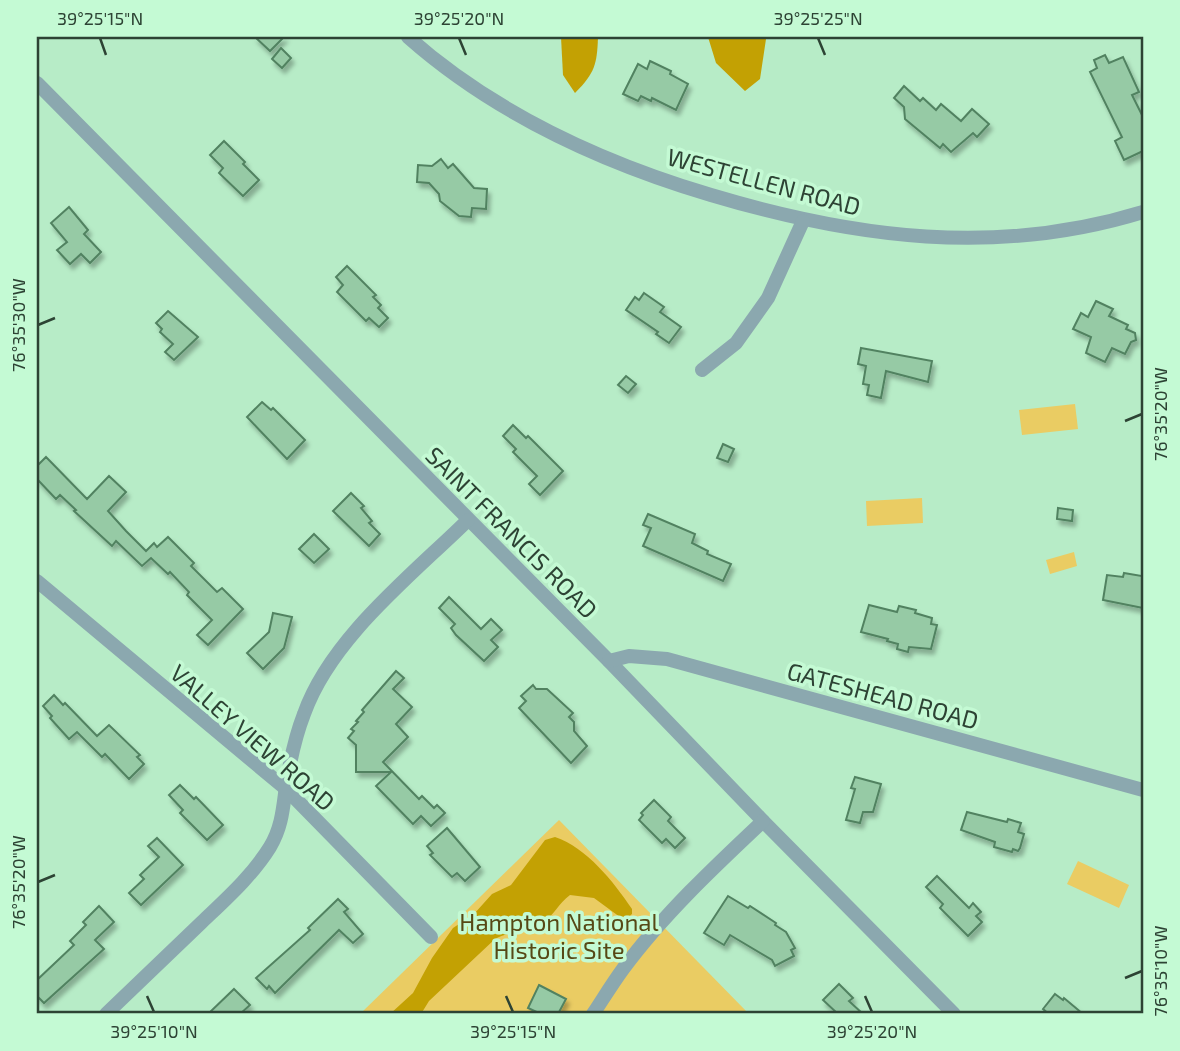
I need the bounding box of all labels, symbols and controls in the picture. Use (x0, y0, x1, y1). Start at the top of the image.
text: 39°25'15"N (57, 7, 143, 29)
text: 39°25'20"N (414, 7, 504, 29)
text: 39°25'25"N (773, 7, 863, 29)
street label: WESTELLEN ROAD (664, 141, 864, 221)
text: 76°35'30"W (7, 278, 29, 372)
text: 76°35'20"W (1149, 367, 1171, 461)
street label: SAINT FRANCIS ROAD (420, 440, 604, 624)
street label: GATESHEAD ROAD (784, 656, 982, 734)
street label: VALLEY VIEW ROAD (165, 658, 341, 816)
text: 76°35'20"W (7, 835, 29, 929)
park label: Hampton National Historic Site (459, 907, 659, 964)
text: 76°35'10"W (1149, 926, 1171, 1016)
text: 39°25'10"N (110, 1020, 198, 1042)
text: 39°25'15"N (470, 1020, 556, 1042)
text: 39°25'20"N (827, 1020, 917, 1042)

